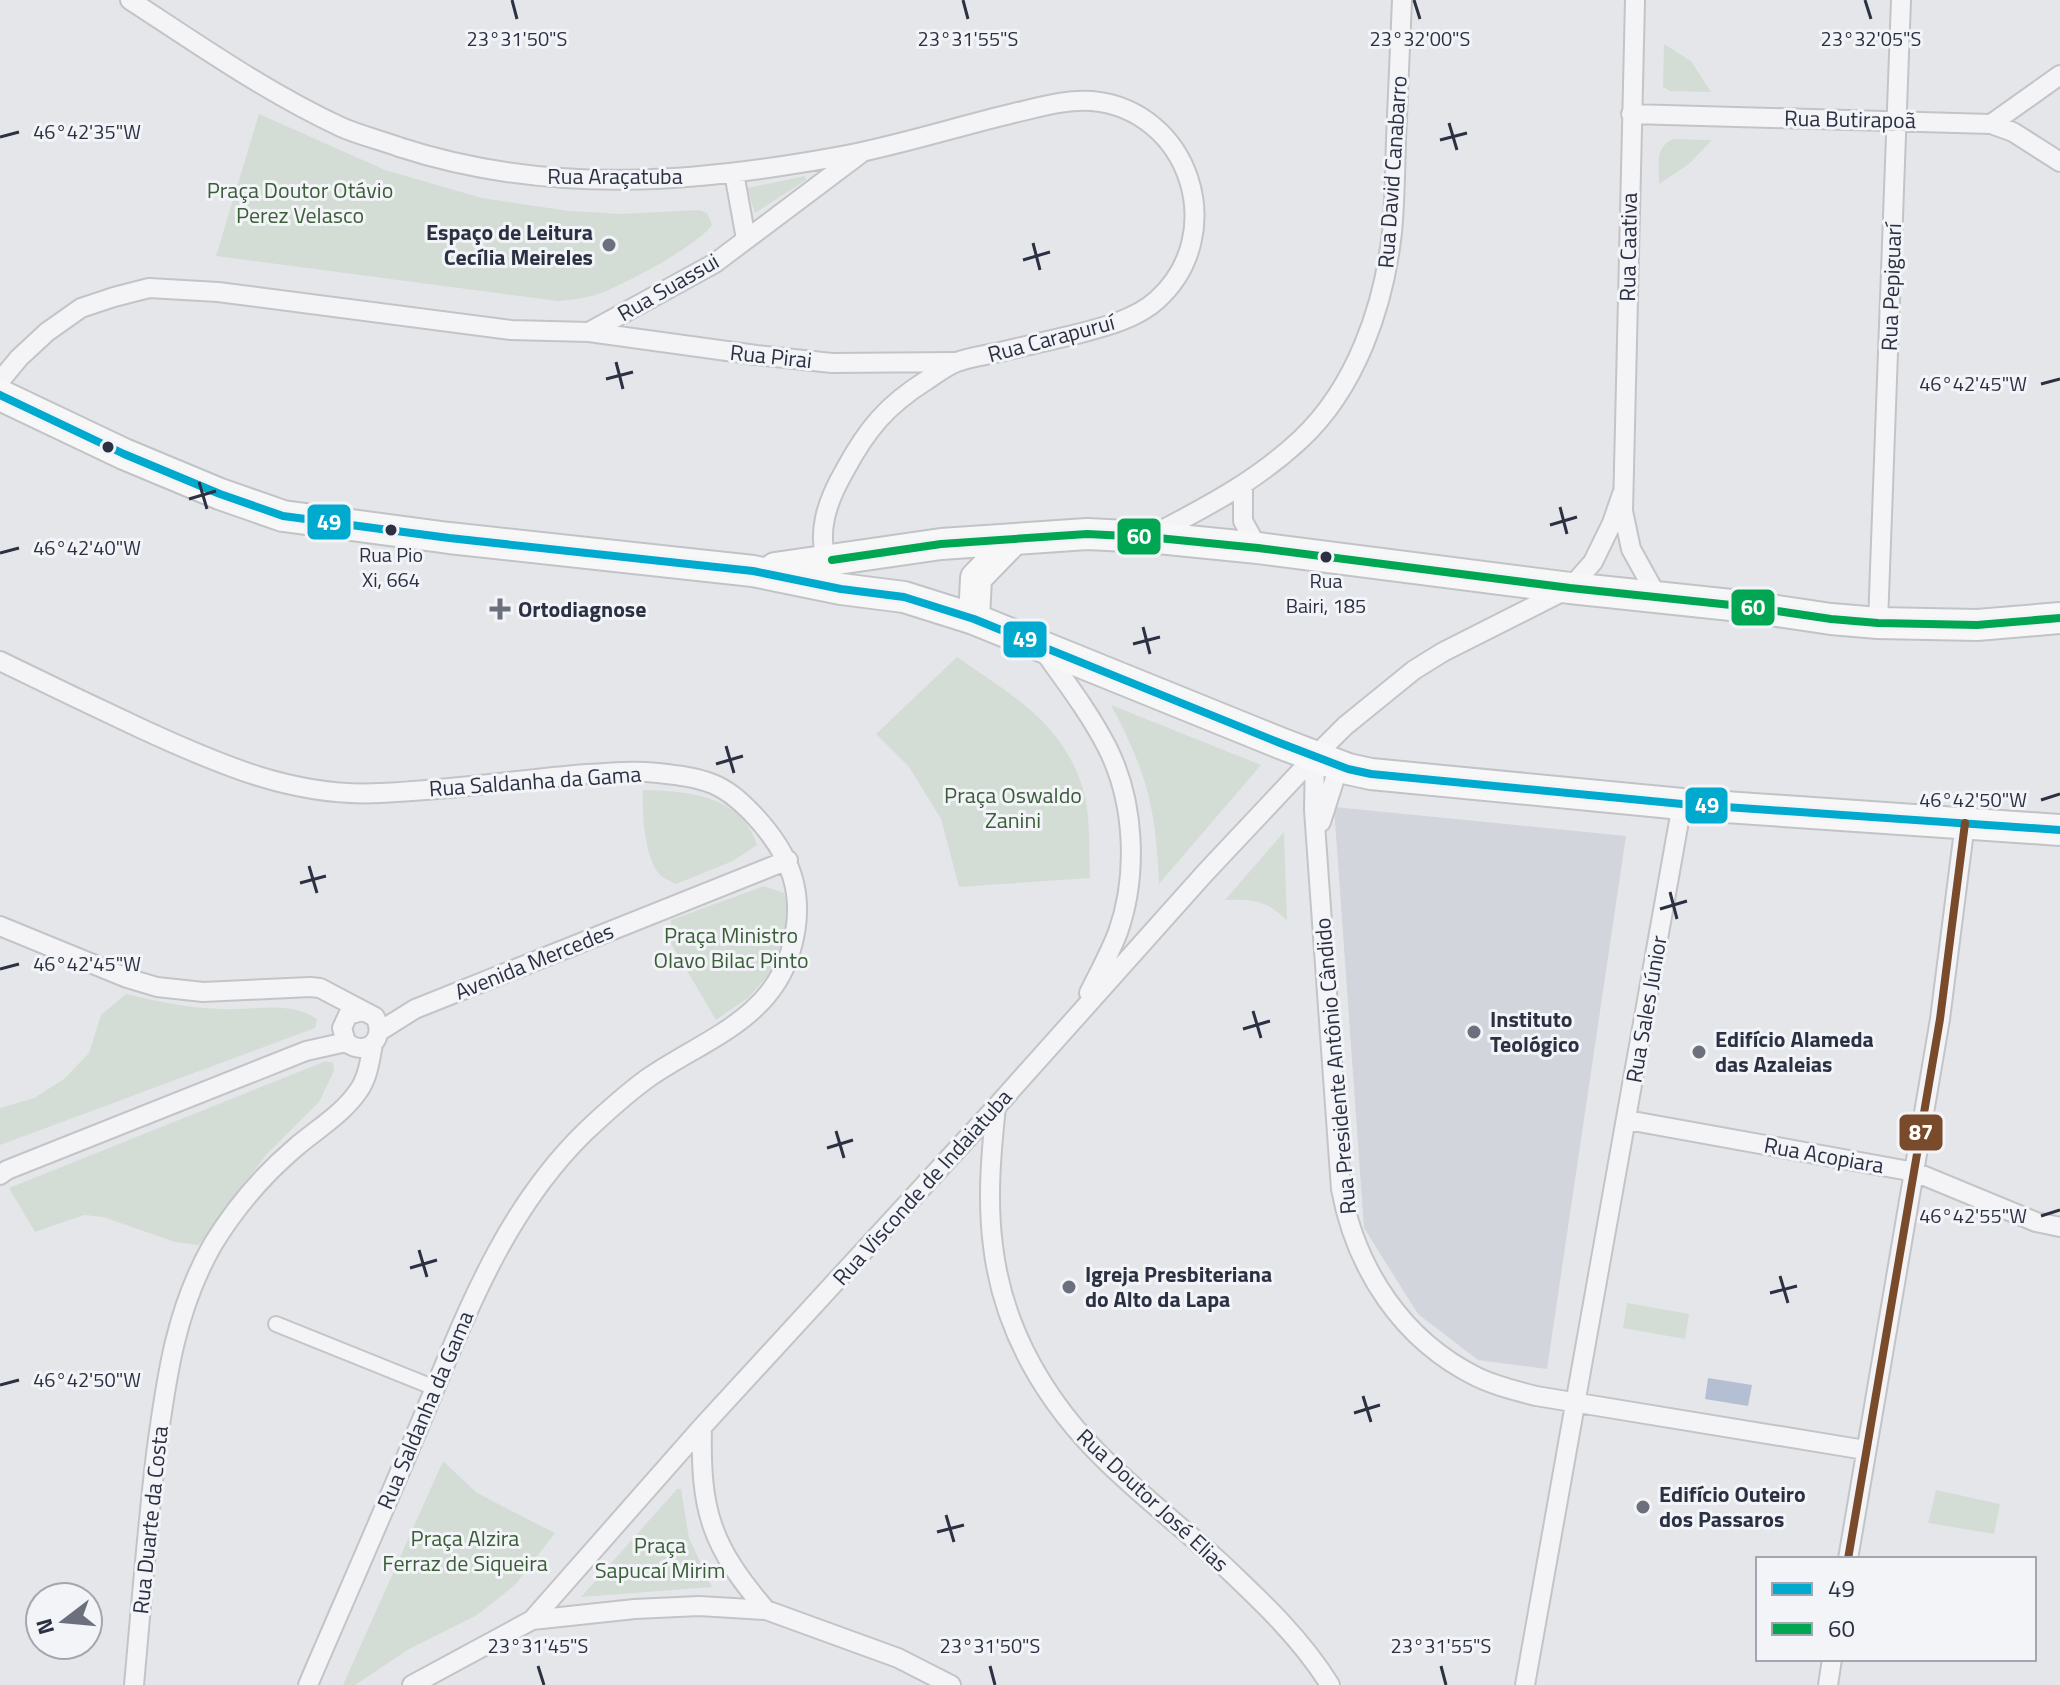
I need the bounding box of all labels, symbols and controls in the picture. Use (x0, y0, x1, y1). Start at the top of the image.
text: 23°31'50"S (467, 23, 567, 54)
text: 23°31'55"S (918, 23, 1018, 54)
text: 23°32'00"S (1370, 23, 1470, 54)
text: 23°32'05"S (1821, 23, 1921, 54)
street label: Rua David Canabarro (1368, 75, 1416, 269)
street label: Rua Butirapoã (1784, 101, 1916, 137)
text: 46°42'35"W (33, 116, 141, 147)
street label: Rua Araçatuba (547, 159, 683, 193)
park label: Praça Doutor Otávio Perez Velasco (207, 173, 393, 232)
street label: Rua Caativa (1610, 192, 1646, 302)
place label: Espaço de Leitura Cecília Meireles (426, 215, 593, 274)
street label: Rua Pepiguarí (1872, 220, 1910, 352)
marker: Espaço de Leitura Cecília Meireles (600, 236, 618, 254)
street label: Rua Suassui (611, 244, 725, 330)
street label: Rua Carapuruí (984, 304, 1120, 371)
street label: Rua Pirai (728, 335, 814, 377)
text: 46°42'45"W (1919, 368, 2027, 399)
unlabelled marker (100, 439, 116, 455)
line badge: 49 (306, 503, 352, 541)
text: 49 (317, 505, 341, 539)
line badge: 60 (1116, 517, 1162, 556)
text: 60 (1127, 519, 1151, 553)
marker: Rua Pio Xi, 664 (383, 522, 399, 538)
text: 46°42'40"W (33, 532, 141, 563)
place label: Rua Pio Xi, 664 (359, 539, 423, 595)
marker: Rua Bairi, 185 (1318, 549, 1334, 565)
place label: Rua Bairi, 185 (1286, 565, 1366, 621)
line badge: 60 (1730, 588, 1776, 627)
text: 60 (1741, 590, 1765, 624)
place label: Ortodiagnose (518, 592, 646, 626)
marker: Ortodiagnose (489, 598, 511, 620)
line badge: 49 (1002, 620, 1048, 659)
text: 49 (1013, 622, 1037, 656)
street label: Rua Saldanha da Gama (428, 757, 642, 805)
park label: Praça Oswaldo Zanini (944, 778, 1082, 837)
text: 46°42'50"W (1919, 784, 2027, 815)
line badge: 49 (1684, 786, 1729, 825)
text: 49 (1695, 788, 1719, 822)
street label: Avenida Mercedes (449, 914, 619, 1008)
street label: Rua Presidente Antônio Cândido (1305, 916, 1365, 1216)
park label: Praça Ministro Olavo Bilac Pinto (653, 918, 809, 977)
street label: Rua Sales Júnior (1616, 932, 1676, 1085)
text: 46°42'45"W (33, 948, 141, 979)
place label: Instituto Teológico (1490, 1002, 1579, 1061)
place label: Edifício Alameda das Azaleias (1715, 1022, 1874, 1081)
marker: Instituto Teológico (1465, 1023, 1483, 1041)
marker: Edifício Alameda das Azaleias (1690, 1043, 1708, 1061)
street label: Rua Visconde de Indaiatuba (824, 1081, 1020, 1293)
line badge: 87 (1898, 1113, 1944, 1152)
text: 87 (1909, 1115, 1933, 1149)
street label: Rua Acopiara (1761, 1128, 1887, 1182)
text: 46°42'55"W (1919, 1200, 2027, 1231)
place label: Igreja Presbiteriana do Alto da Lapa (1085, 1257, 1272, 1316)
marker: Igreja Presbiteriana do Alto da Lapa (1060, 1278, 1078, 1296)
street label: Rua Saldanha da Gama (368, 1305, 482, 1515)
text: 46°42'50"W (33, 1364, 141, 1395)
street label: Rua Doutor José Elias (1069, 1420, 1237, 1580)
street label: Rua Duarte da Costa (123, 1424, 177, 1616)
place label: Edifício Outeiro dos Passaros (1659, 1477, 1806, 1536)
marker: Edifício Outeiro dos Passaros (1634, 1498, 1652, 1516)
park label: Praça Alzira Ferraz de Siqueira (382, 1521, 548, 1580)
park label: Praça Sapucaí Mirim (595, 1528, 725, 1587)
legend (1756, 1557, 2036, 1661)
text: 49 (1828, 1570, 1855, 1606)
north arrow (24, 1581, 104, 1661)
text: 60 (1828, 1610, 1855, 1646)
text: N (26, 1614, 63, 1639)
text: 23°31'45"S (488, 1630, 588, 1661)
text: 23°31'50"S (940, 1630, 1040, 1661)
text: 23°31'55"S (1391, 1630, 1491, 1661)

